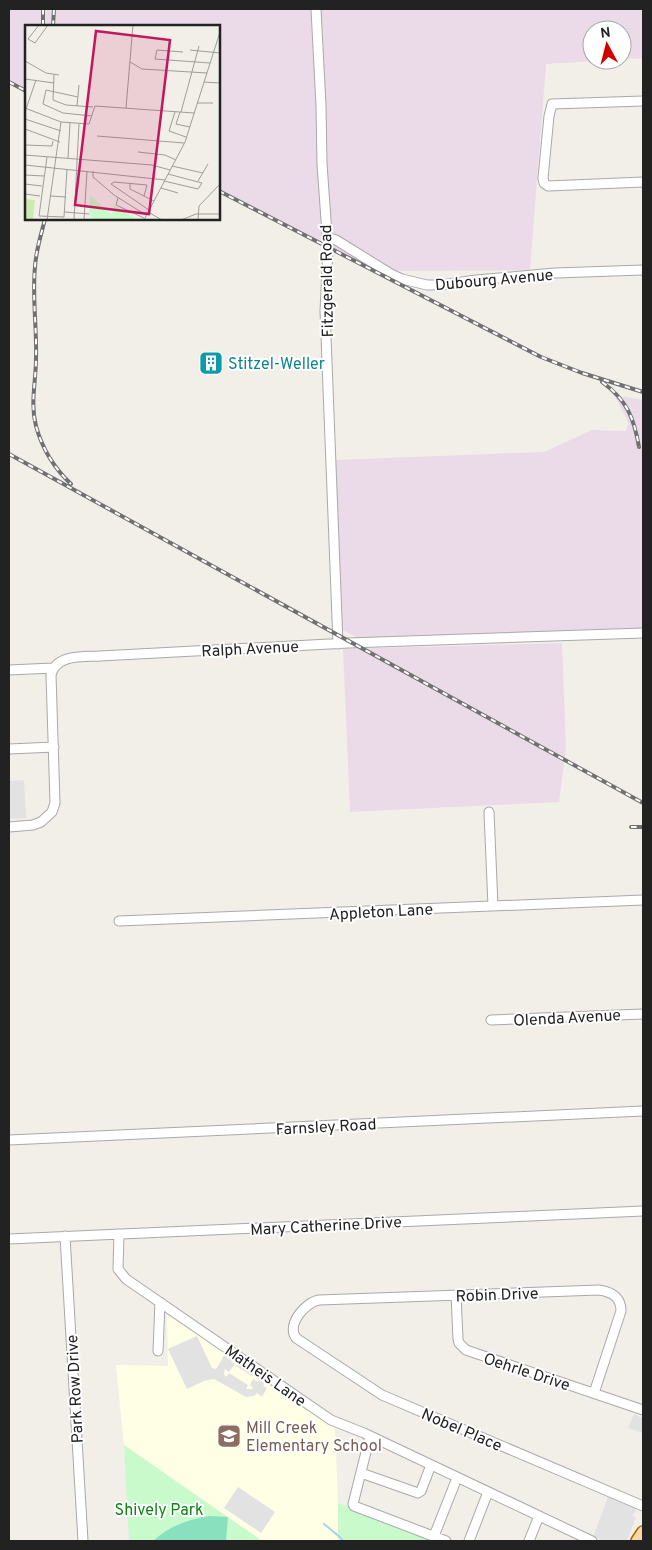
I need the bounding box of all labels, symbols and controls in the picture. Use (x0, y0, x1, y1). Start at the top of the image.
north arrow (582, 20, 632, 70)
inset map (25, 25, 220, 220)
text: N (600, 25, 612, 43)
street label: Fitzgerald Road (317, 224, 339, 338)
street label: Dubourg Avenue (434, 266, 554, 296)
building icon: Stitzel-Weller (198, 350, 224, 376)
place label: Stitzel-Weller (228, 355, 325, 375)
street label: Ralph Avenue (201, 637, 299, 663)
street label: Appleton Lane (328, 900, 434, 926)
street label: Olenda Avenue (513, 1006, 622, 1032)
street label: Farnsley Road (275, 1115, 377, 1141)
street label: Mary Catherine Drive (250, 1213, 402, 1241)
street label: Robin Drive (455, 1285, 539, 1307)
street label: Park Row Drive (63, 1334, 89, 1444)
street label: Matheis Lane (220, 1341, 309, 1412)
street label: Oehrle Drive (481, 1349, 572, 1396)
street label: Nobel Place (418, 1405, 505, 1457)
place label: Mill Creek Elementary School (246, 1419, 382, 1457)
school or university icon: Mill Creek Elementary School (216, 1423, 242, 1449)
park label: Shively Park (115, 1501, 203, 1521)

